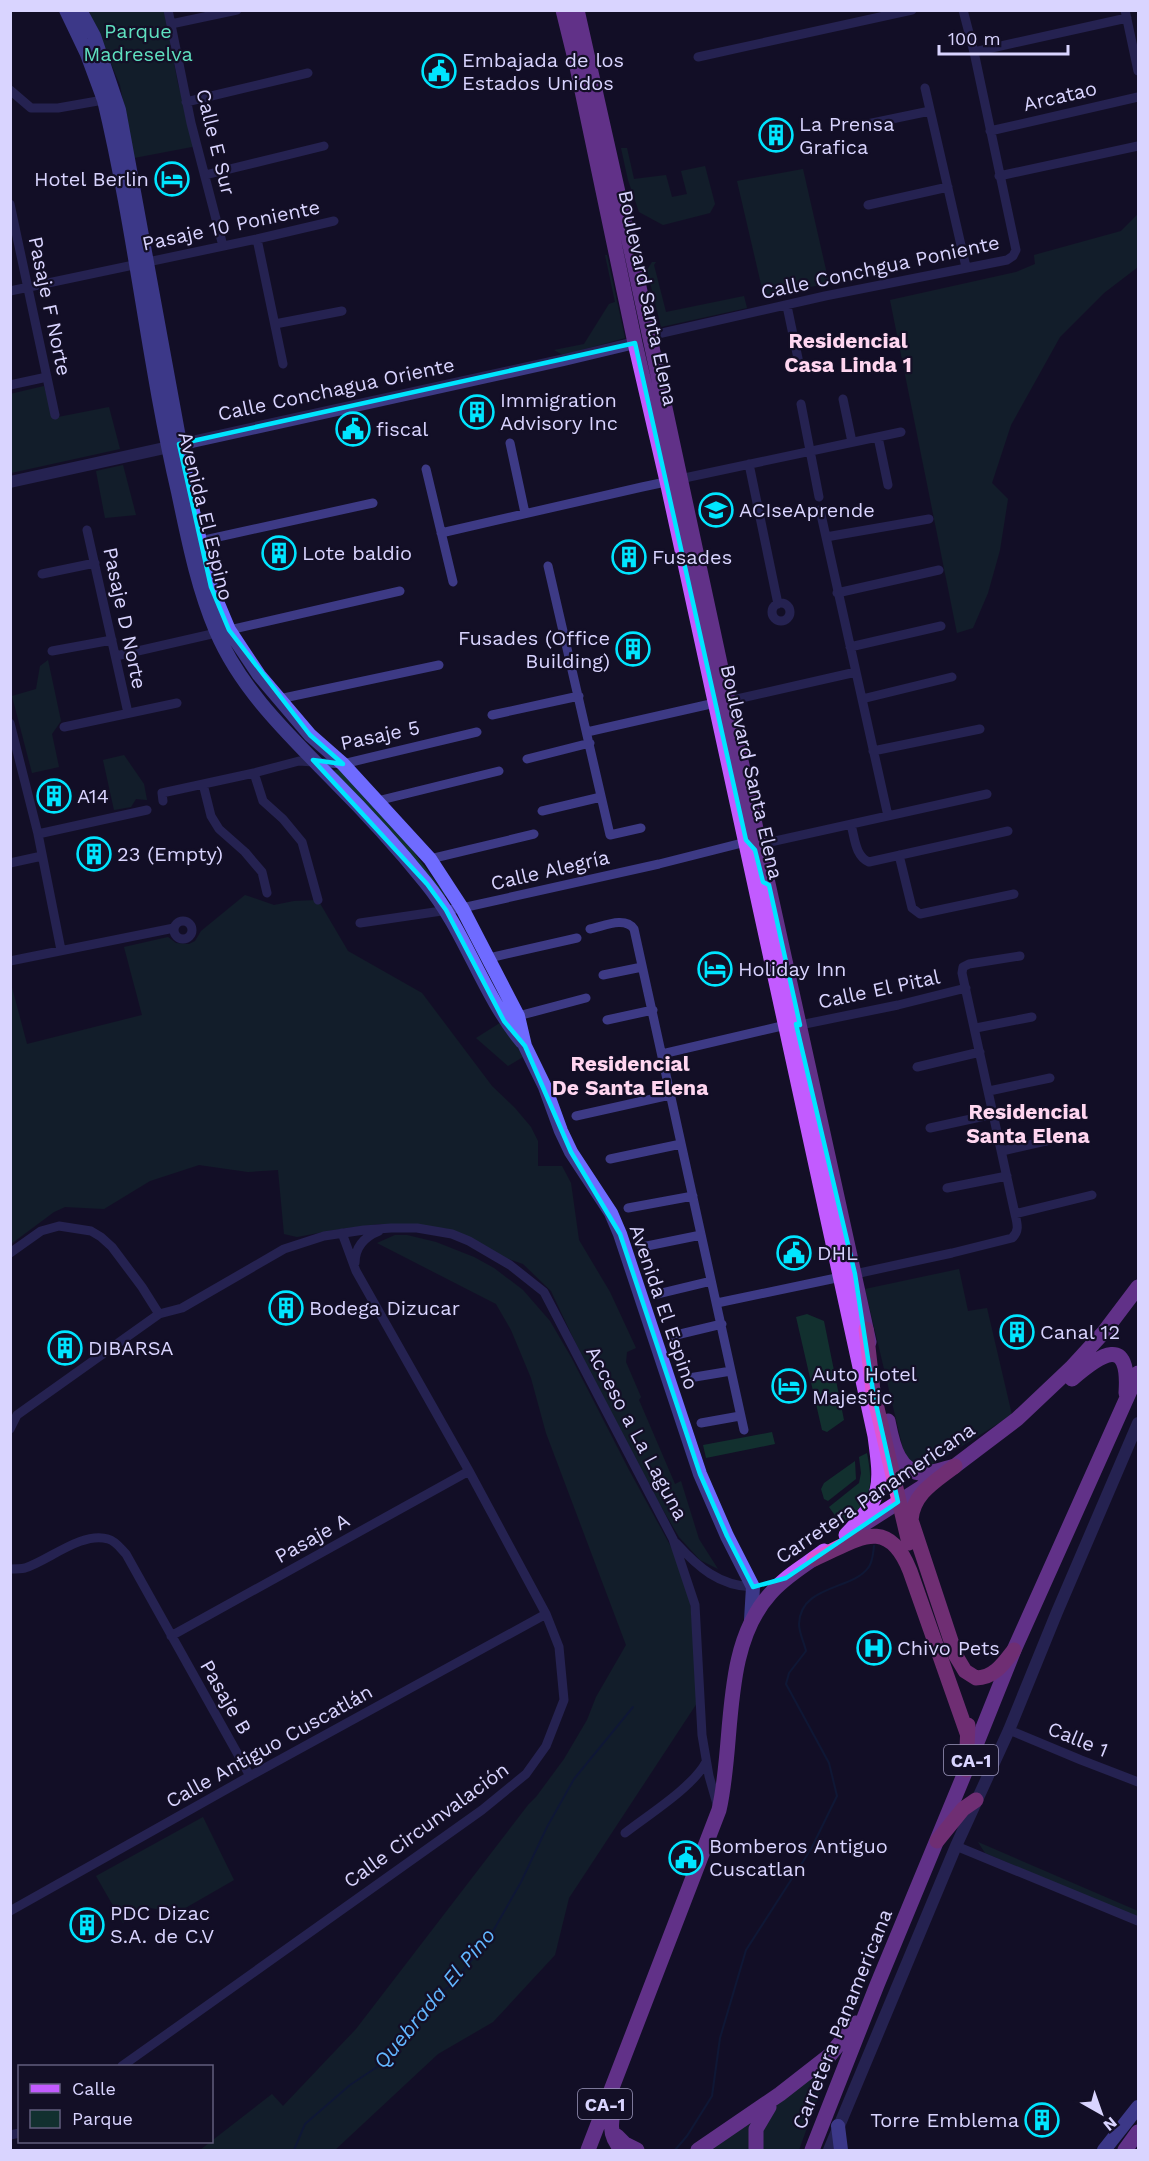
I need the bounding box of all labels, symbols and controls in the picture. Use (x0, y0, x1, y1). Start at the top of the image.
scale bar (939, 18, 1068, 56)
park label: Parque Madreselva (83, 19, 193, 66)
text: 100 m (948, 28, 1001, 49)
place label: Embajada de los Estados Unidos (462, 48, 624, 95)
public building icon: Embajada de los Estados Unidos (421, 53, 457, 89)
street label: Arcatao (1021, 76, 1099, 116)
street label: Calle E Sur (191, 86, 241, 198)
place label: La Prensa Grafica (799, 112, 894, 159)
building icon: La Prensa Grafica (758, 117, 794, 153)
hotel icon: Hotel Berlin (154, 161, 190, 197)
place label: Hotel Berlin (34, 167, 149, 191)
street label: Boulevard Santa Elena (613, 188, 683, 408)
street label: Pasaje 10 Poniente (140, 194, 322, 256)
street label: Calle Conchgua Poniente (758, 230, 1002, 304)
street label: Pasaje F Norte (24, 234, 76, 378)
district label: Residencial Casa Linda 1 (784, 328, 912, 377)
street label: Calle Conchagua Oriente (215, 352, 457, 426)
place label: Immigration Advisory Inc (500, 388, 618, 435)
building icon: Immigration Advisory Inc (459, 394, 495, 430)
public building icon: fiscal (335, 411, 371, 447)
place label: fiscal (376, 417, 428, 441)
street label: Avenida El Espino (173, 429, 239, 603)
school or university icon: ACIseAprende (698, 492, 734, 528)
place label: ACIseAprende (739, 498, 875, 522)
building icon: Lote baldio (261, 535, 297, 571)
building icon: Fusades (611, 539, 647, 575)
place label: Lote baldio (302, 541, 412, 565)
street label: Pasaje D Norte (98, 545, 152, 691)
place label: Fusades (652, 545, 732, 569)
place label: Fusades (Office Building) (458, 626, 610, 673)
building icon: Fusades (Office Building) (615, 631, 651, 667)
street label: Boulevard Santa Elena (716, 662, 788, 882)
street label: Pasaje 5 (338, 715, 422, 755)
building icon: A14 (36, 778, 72, 814)
place label: A14 (77, 784, 109, 808)
building icon: 23 (Empty) (76, 836, 112, 872)
place label: 23 (Empty) (117, 842, 223, 866)
street label: Calle Alegría (488, 845, 612, 895)
hotel icon: Holiday Inn (697, 951, 733, 987)
place label: Holiday Inn (738, 957, 846, 981)
street label: Calle El Pital (816, 964, 942, 1014)
district label: Residencial De Santa Elena (552, 1051, 709, 1100)
district label: Residencial Santa Elena (966, 1099, 1091, 1148)
street label: Avenida El Espino (624, 1221, 704, 1393)
public building icon: DHL (776, 1235, 812, 1271)
place label: DHL (817, 1241, 858, 1265)
building icon: Bodega Dizucar (268, 1290, 304, 1326)
place label: Bodega Dizucar (309, 1296, 460, 1320)
building icon: Canal 12 (999, 1314, 1035, 1350)
place label: Canal 12 (1040, 1320, 1120, 1344)
building icon: DIBARSA (47, 1330, 83, 1366)
place label: DIBARSA (88, 1336, 174, 1360)
street label: Acceso a La Laguna (581, 1342, 693, 1524)
place label: Auto Hotel Majestic (812, 1362, 917, 1409)
hotel icon: Auto Hotel Majestic (771, 1368, 807, 1404)
street label: Carretera Panamericana (771, 1417, 979, 1569)
street label: Pasaje A (271, 1508, 353, 1568)
hospital icon: Chivo Pets (856, 1630, 892, 1666)
place label: Chivo Pets (897, 1636, 1000, 1660)
street label: Pasaje B (195, 1655, 257, 1739)
street label: Calle Antiguo Cuscatlán (161, 1679, 377, 1813)
street label: Calle 1 (1044, 1716, 1112, 1762)
road number: CA-1 (944, 1745, 998, 1775)
street label: Calle Circunvalación (339, 1757, 513, 1893)
place label: Bomberos Antiguo Cuscatlan (709, 1834, 888, 1881)
public building icon: Bomberos Antiguo Cuscatlan (668, 1840, 704, 1876)
place label: PDC Dizac S.A. de C.V (110, 1901, 214, 1948)
street label: Carretera Panamericana (787, 1905, 897, 2133)
building icon: PDC Dizac S.A. de C.V (69, 1907, 105, 1943)
water label: Quebrada El Pino (368, 1923, 500, 2073)
legend (18, 2065, 213, 2143)
text: Calle (72, 2078, 116, 2099)
north arrow (1071, 2083, 1131, 2143)
road number: CA-1 (578, 2089, 632, 2119)
building icon: Torre Emblema (1024, 2102, 1060, 2138)
text: Parque (72, 2108, 133, 2129)
place label: Torre Emblema (870, 2108, 1019, 2132)
text: N (1100, 2113, 1121, 2135)

